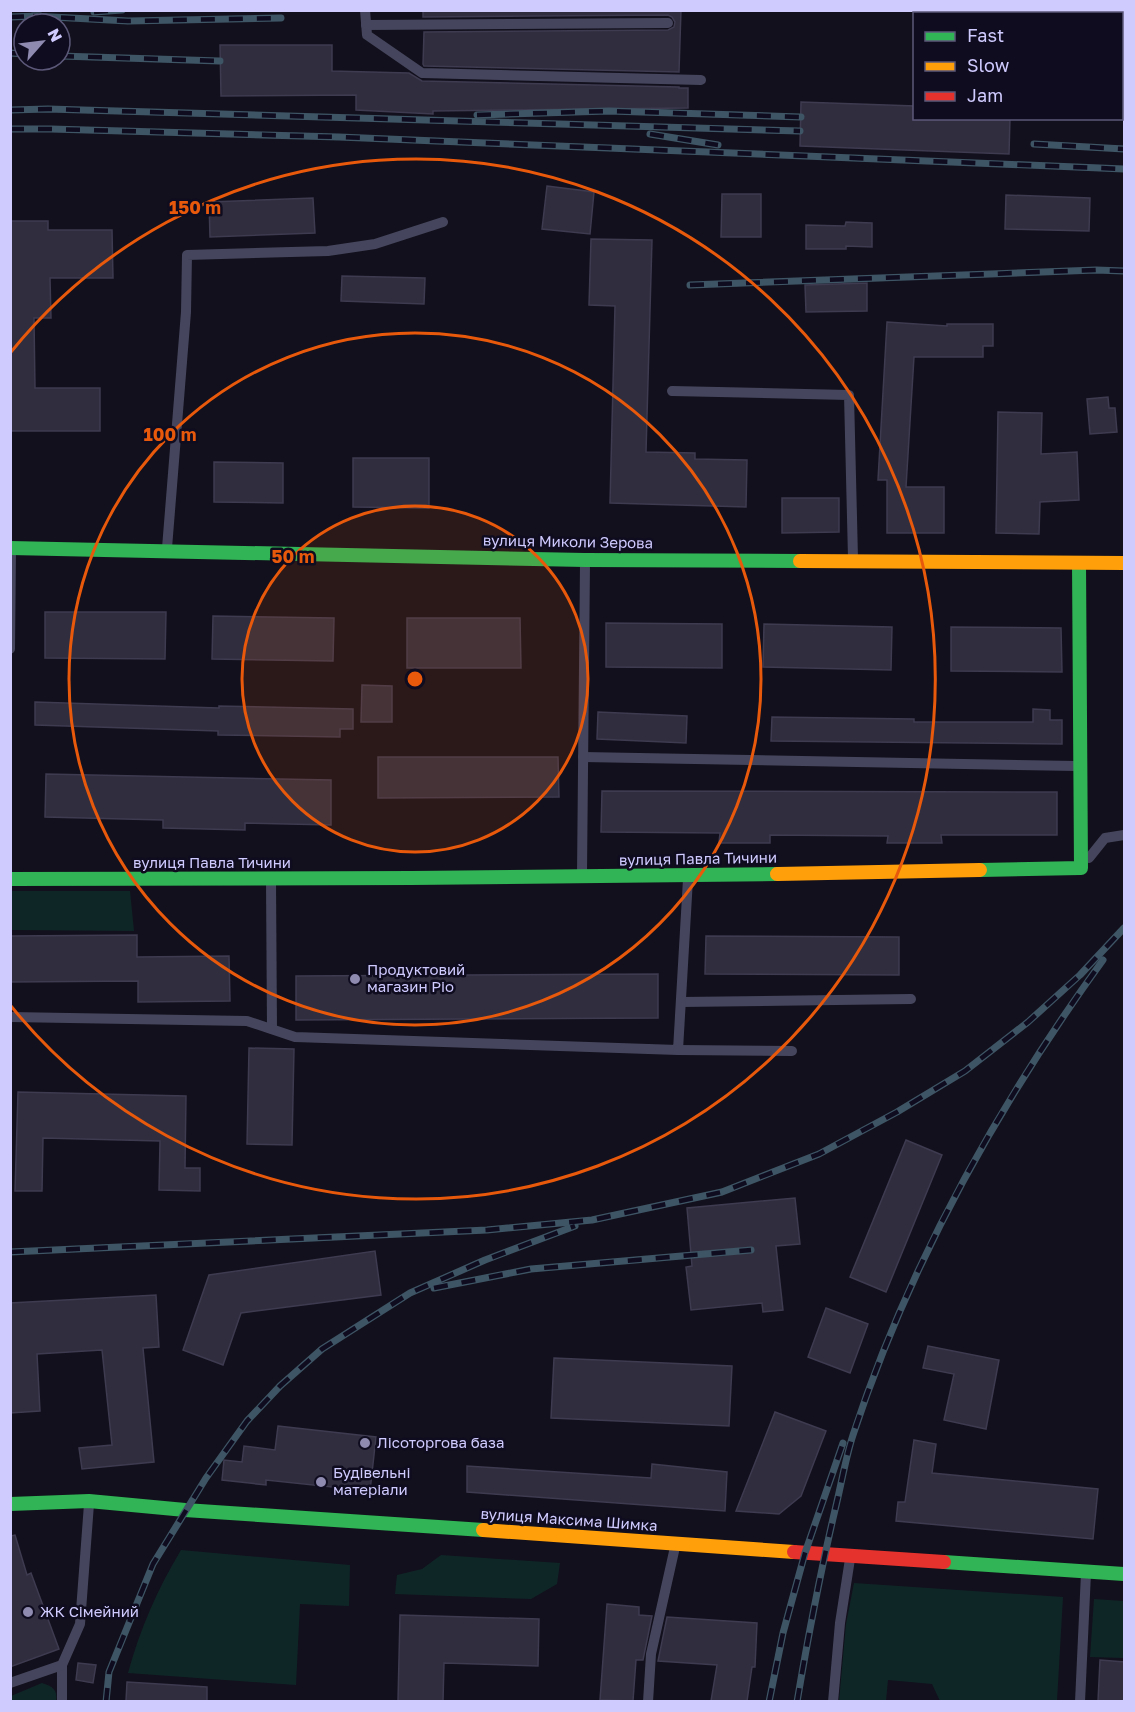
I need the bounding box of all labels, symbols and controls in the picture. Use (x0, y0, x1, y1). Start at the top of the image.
north arrow (12, 12, 72, 72)
legend (913, 12, 1123, 120)
text: Fast (967, 24, 1004, 46)
text: N (44, 25, 67, 45)
text: Slow (967, 54, 1010, 76)
text: Jam (967, 84, 1003, 106)
text: 150 m (169, 196, 221, 218)
text: 100 m (144, 423, 196, 445)
street label: вулиця Миколи Зерова (483, 531, 653, 551)
text: 50 m (272, 545, 314, 567)
centre of rings (405, 669, 425, 689)
street label: вулиця Павла Тичини (619, 848, 777, 868)
street label: вулиця Павла Тичини (133, 853, 291, 871)
place label: Продуктовий магазин Ріо (367, 960, 465, 995)
marker: Продуктовий магазин Ріо (348, 972, 362, 986)
place label: Лісоторгова база (377, 1433, 504, 1451)
marker: Лісоторгова база (358, 1436, 372, 1450)
place label: Будівельні матеріали (333, 1463, 410, 1498)
marker: Будівельні матеріали (314, 1475, 328, 1489)
street label: вулиця Максима Шимка (480, 1504, 658, 1534)
place label: ЖК Сімейний (40, 1602, 139, 1620)
marker: ЖК Сімейний (21, 1605, 35, 1619)

